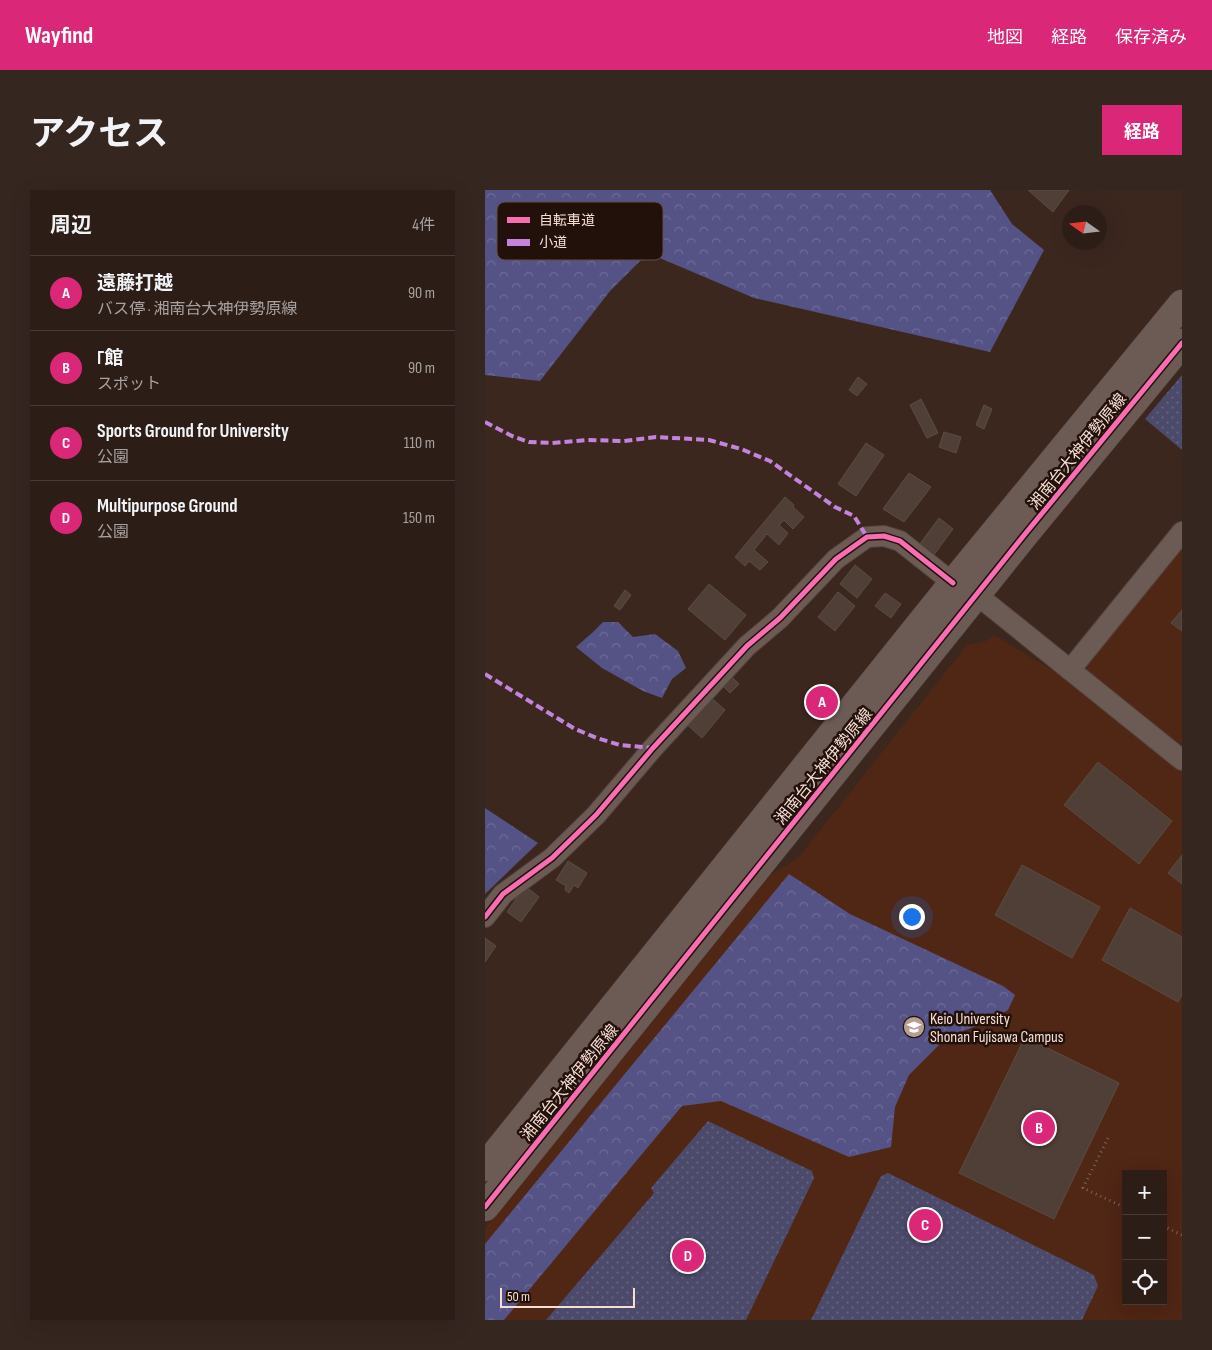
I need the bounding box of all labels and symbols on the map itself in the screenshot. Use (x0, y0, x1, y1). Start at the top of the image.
legend (497, 202, 663, 260)
north arrow (1062, 205, 1107, 250)
text: 自転車道 (539, 212, 595, 229)
text: 小道 (539, 234, 567, 251)
street label: 湘南台大神伊勢原線 (1025, 390, 1131, 514)
pin: A (806, 683, 838, 721)
street label: 湘南台大神伊勢原線 (771, 705, 877, 829)
your location (899, 904, 925, 930)
place label: Keio University Shonan Fujisawa Campus (930, 1010, 1064, 1047)
school or university icon: Keio University Shonan Fujisawa Campus (902, 1015, 926, 1039)
street label: 湘南台大神伊勢原線 (517, 1021, 623, 1145)
pin: B (1023, 1109, 1055, 1147)
pin: C (909, 1206, 941, 1244)
pin: D (672, 1237, 704, 1275)
scale bar (500, 1285, 635, 1308)

